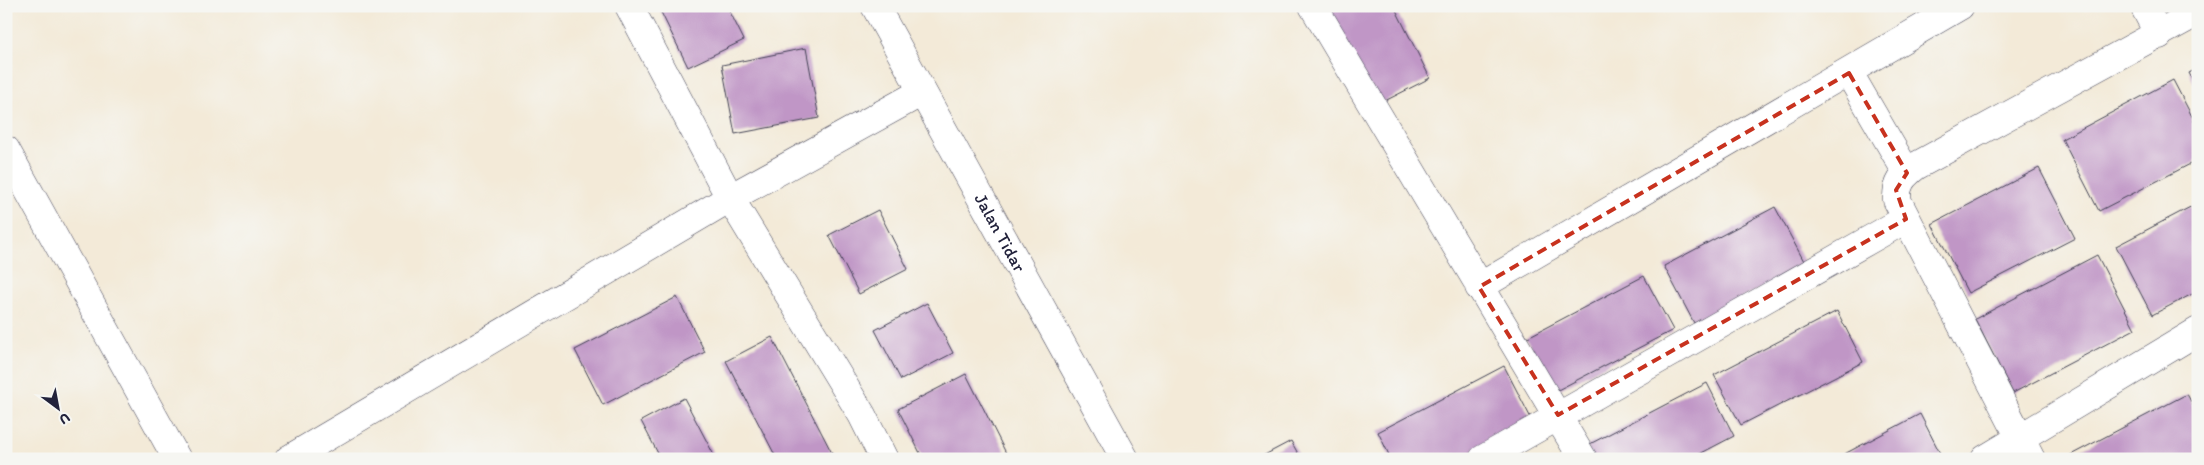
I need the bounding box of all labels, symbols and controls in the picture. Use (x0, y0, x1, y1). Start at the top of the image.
street label: Jalan Tidar (970, 190, 1031, 277)
north arrow (32, 382, 82, 432)
text: U (56, 409, 73, 428)

